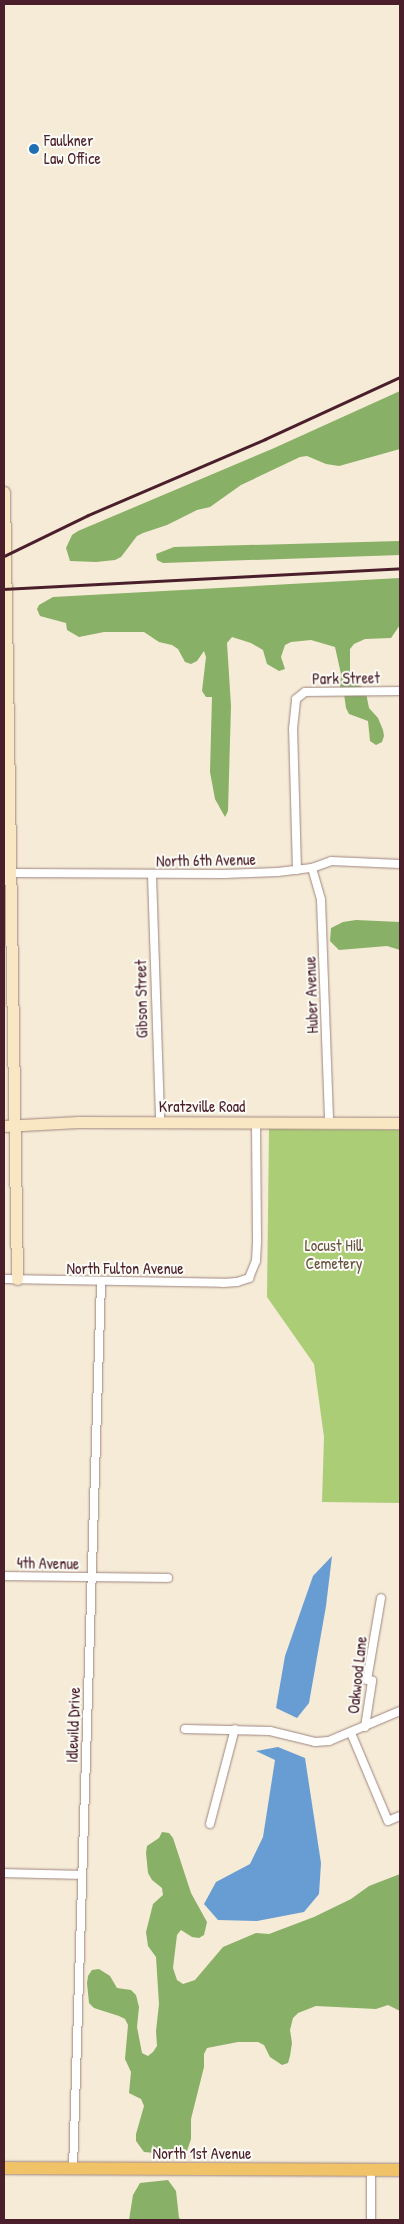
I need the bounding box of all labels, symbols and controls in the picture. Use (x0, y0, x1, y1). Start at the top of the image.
place label: Faulkner Law Office (44, 130, 101, 168)
marker: Faulkner Law Office (28, 143, 40, 155)
street label: Park Street (312, 668, 380, 688)
street label: North 6th Avenue (156, 850, 256, 870)
street label: Huber Avenue (300, 956, 322, 1034)
street label: Gibson Street (131, 960, 151, 1038)
street label: Kratzville Road (159, 1096, 245, 1116)
park label: Locust Hill Cemetery (305, 1235, 363, 1273)
street label: North Fulton Avenue (66, 1258, 184, 1278)
street label: 4th Avenue (17, 1553, 79, 1573)
street label: Oakwood Lane (343, 1635, 371, 1715)
street label: Idlewild Drive (62, 1687, 84, 1763)
street label: North 1st Avenue (153, 2143, 251, 2163)

